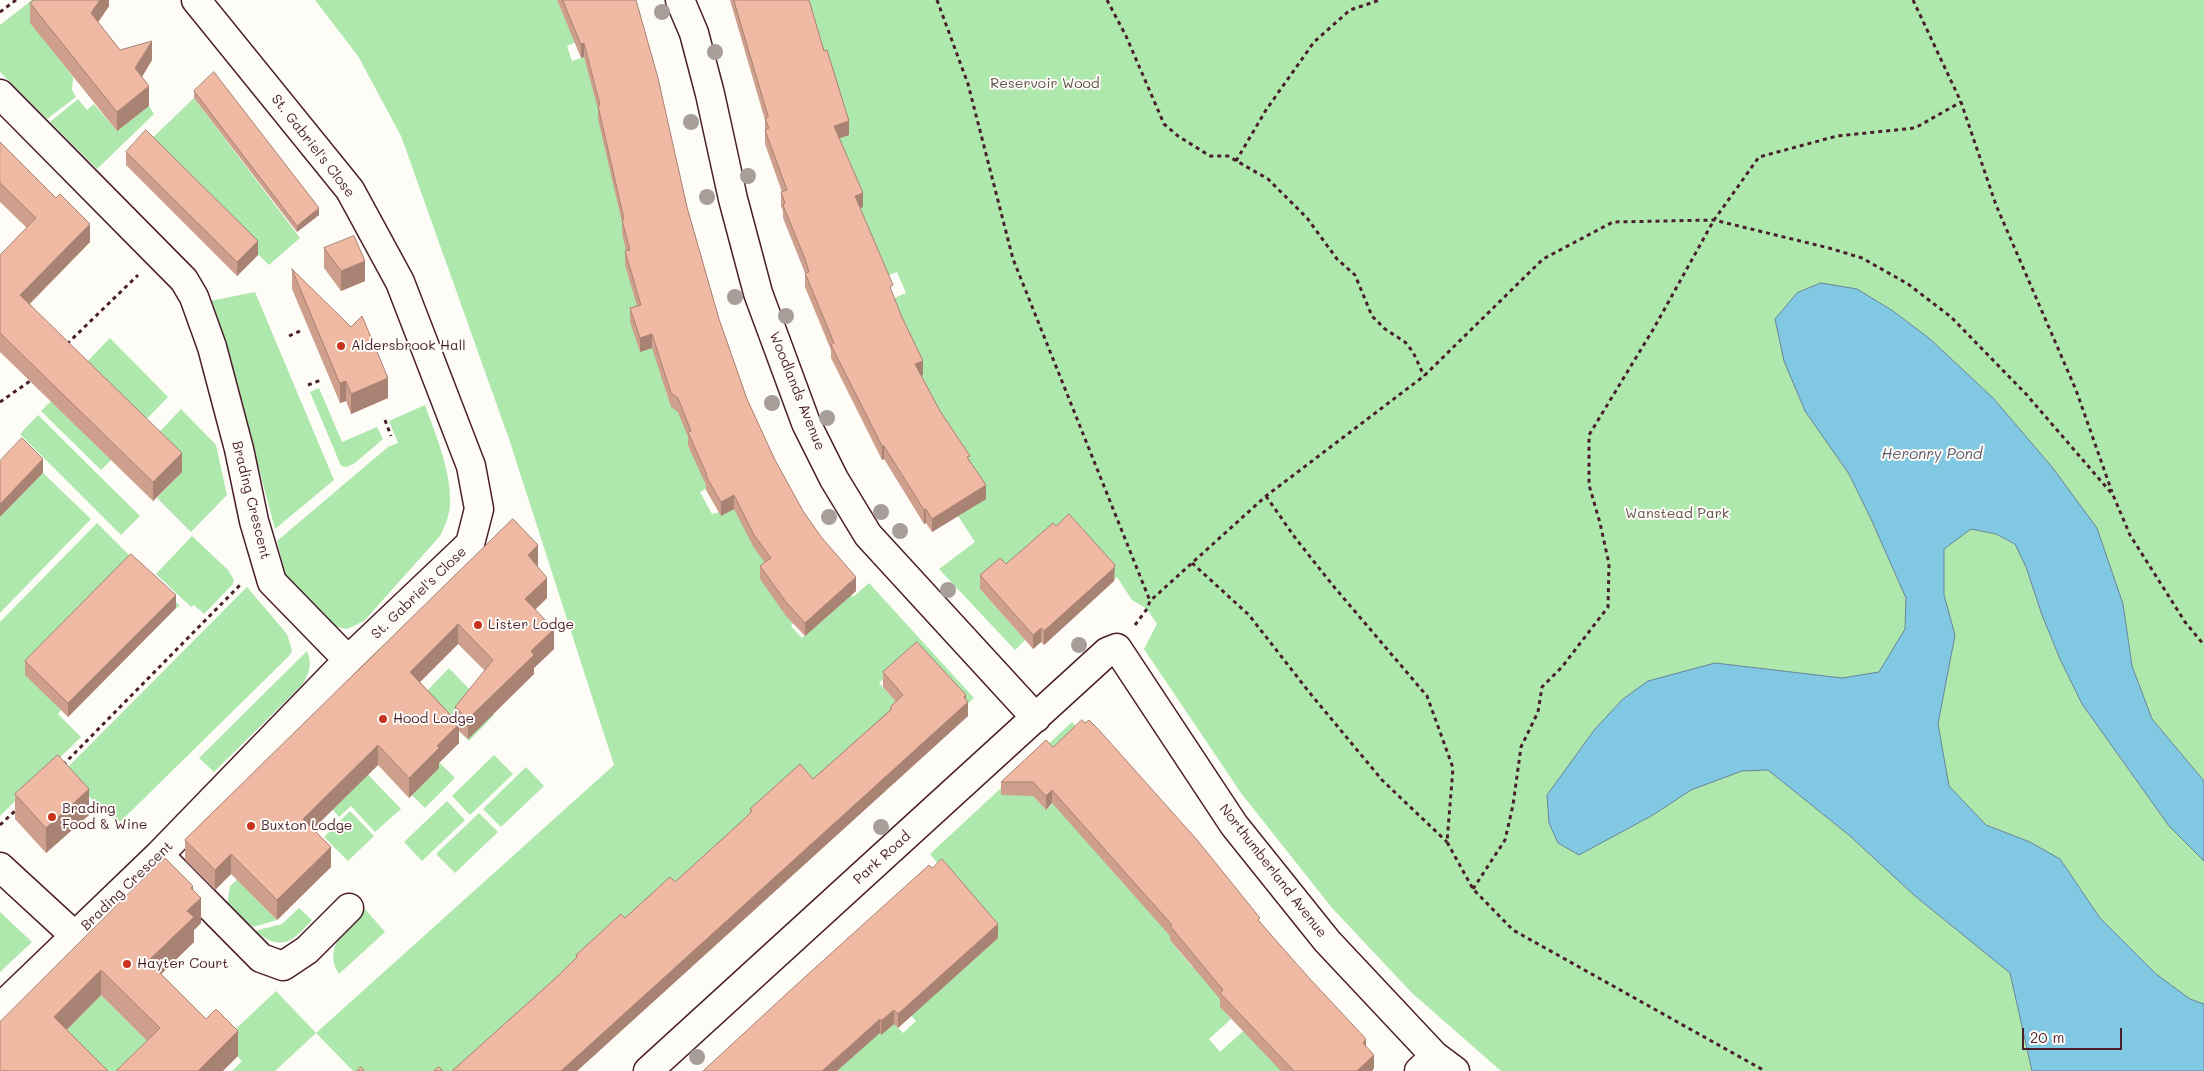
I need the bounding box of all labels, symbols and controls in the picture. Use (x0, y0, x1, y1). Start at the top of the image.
park label: Reservoir Wood (990, 76, 1100, 92)
street label: St. Gabriel's Close (268, 91, 358, 201)
street label: Woodlands Avenue (766, 329, 828, 453)
place label: Aldersbrook Hall (351, 338, 466, 354)
marker: Aldersbrook Hall (335, 340, 347, 352)
street label: Brading Crescent (228, 439, 274, 561)
water label: Heronry Pond (1882, 445, 1982, 463)
park label: Wanstead Park (1625, 506, 1729, 522)
street label: St. Gabriel's Close (368, 543, 470, 643)
place label: Lister Lodge (488, 617, 574, 633)
marker: Lister Lodge (472, 619, 484, 631)
place label: Hood Lodge (393, 711, 474, 727)
marker: Hood Lodge (377, 713, 389, 725)
place label: Brading Food & Wine (62, 801, 147, 834)
street label: Northumberland Avenue (1216, 801, 1330, 941)
marker: Brading Food & Wine (46, 811, 58, 823)
place label: Buxton Lodge (261, 818, 353, 834)
marker: Buxton Lodge (245, 820, 257, 832)
street label: Park Road (850, 828, 914, 888)
street label: Brading Crescent (78, 838, 176, 934)
place label: Hayter Court (137, 956, 228, 972)
marker: Hayter Court (121, 958, 133, 970)
scale bar (2024, 1018, 2124, 1050)
text: 20 m (2030, 1027, 2064, 1047)

